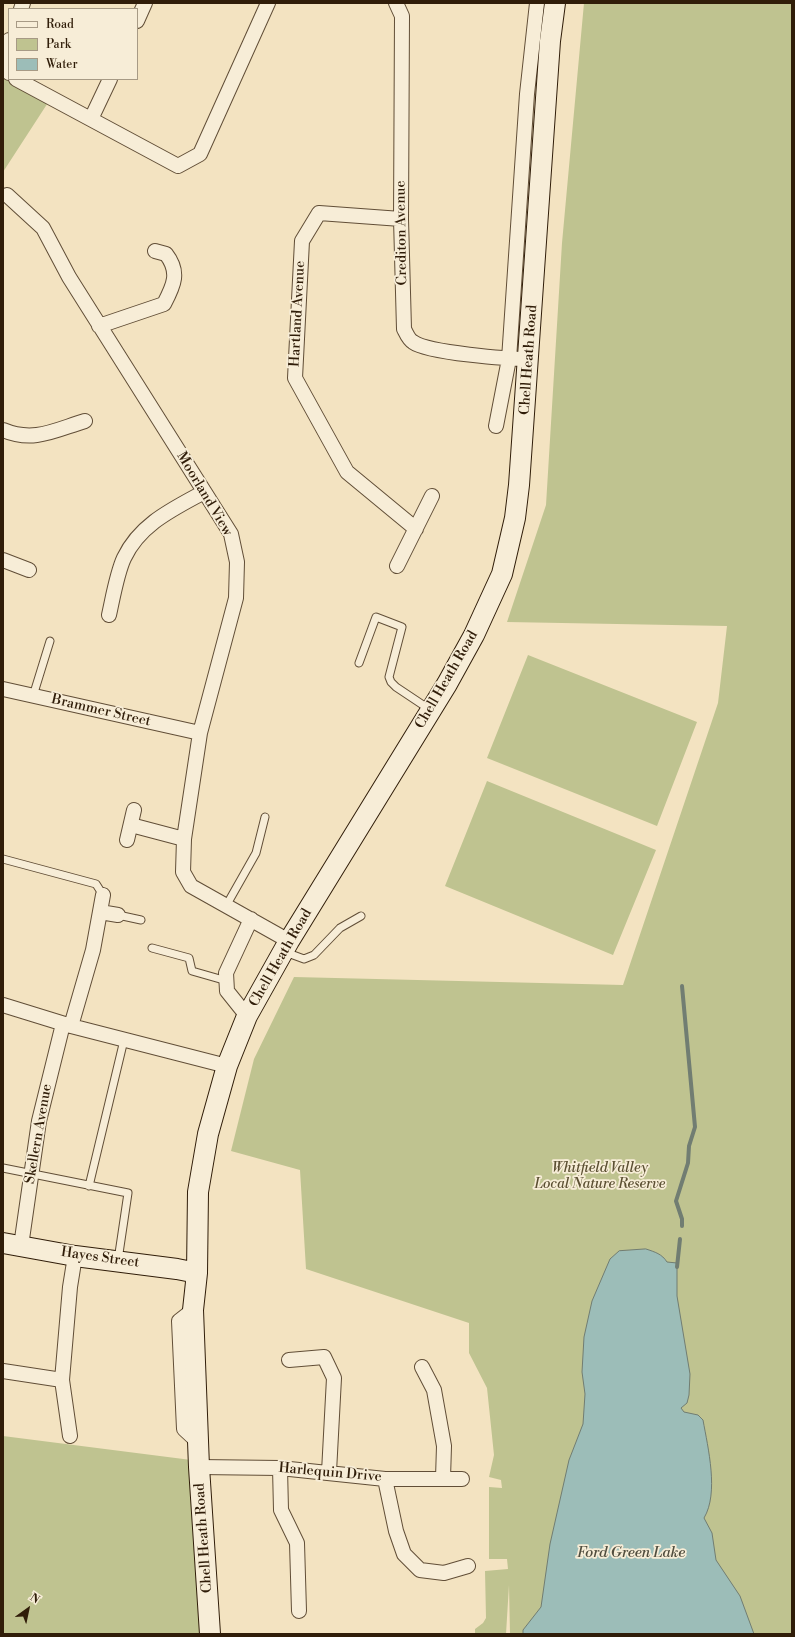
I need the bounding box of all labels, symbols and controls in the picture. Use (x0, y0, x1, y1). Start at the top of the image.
legend (8, 8, 138, 80)
text: Road (46, 17, 74, 32)
text: Park (46, 37, 71, 52)
text: Water (46, 57, 78, 72)
street label: Crediton Avenue (393, 180, 411, 286)
street label: Hartland Avenue (287, 260, 309, 368)
street label: Chell Heath Road (517, 304, 541, 416)
street label: Moorland View (172, 449, 236, 539)
street label: Chell Heath Road (412, 628, 482, 732)
street label: Brammer Street (50, 691, 152, 731)
street label: Chell Heath Road (246, 906, 316, 1010)
street label: Skellern Avenue (22, 1083, 56, 1185)
park label: Whitfield Valley Local Nature Reserve (535, 1161, 665, 1194)
street label: Hayes Street (60, 1244, 140, 1272)
street label: Harlequin Drive (278, 1460, 382, 1486)
street label: Chell Heath Road (192, 1482, 216, 1594)
water label: Ford Green Lake (577, 1544, 685, 1562)
north arrow (8, 1589, 48, 1629)
text: N (27, 1591, 42, 1607)

